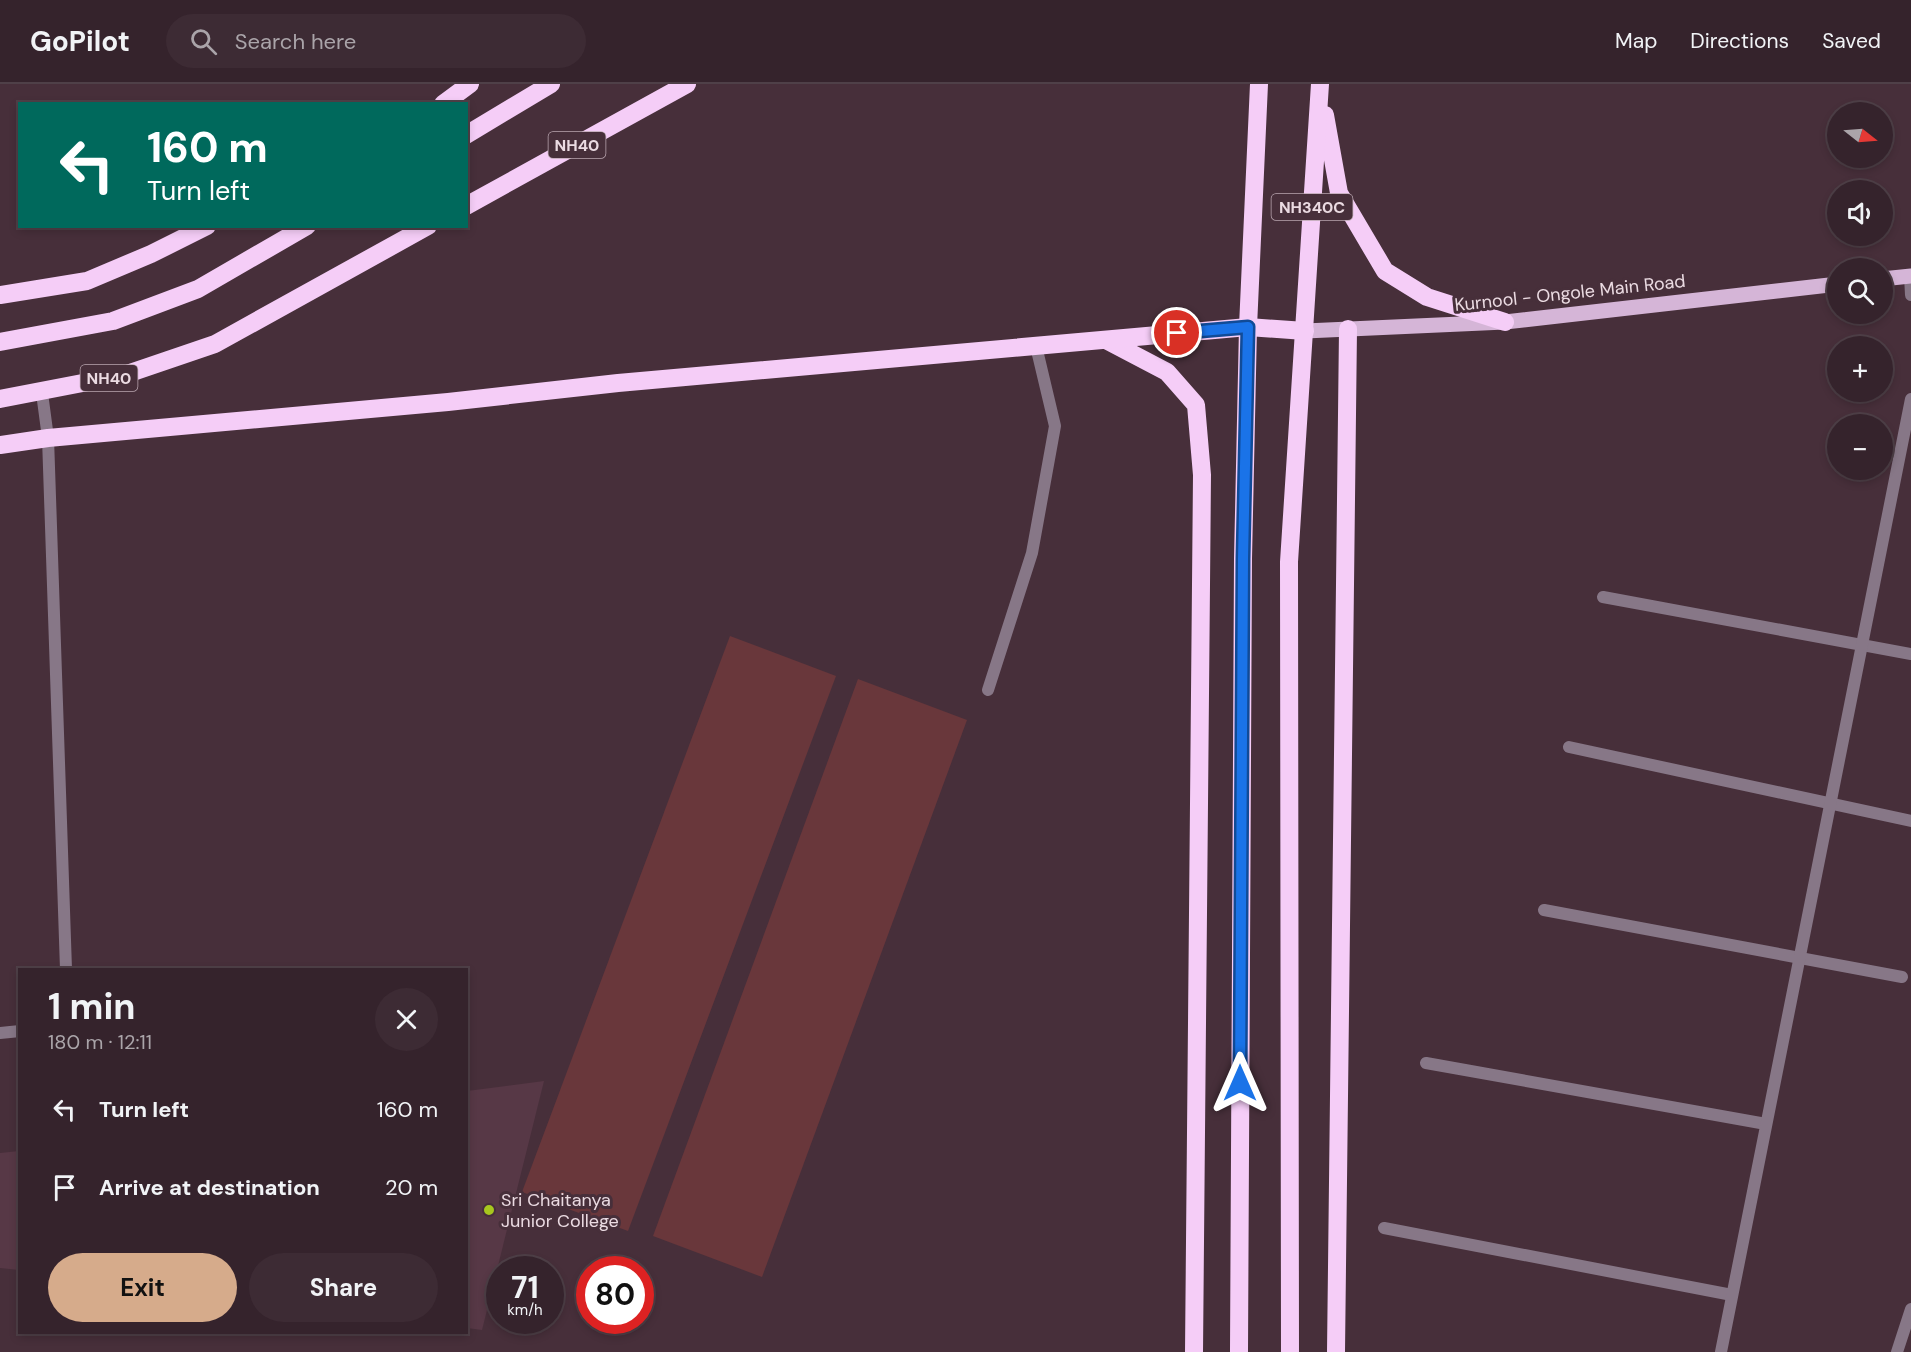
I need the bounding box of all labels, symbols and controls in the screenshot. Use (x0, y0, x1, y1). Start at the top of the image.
search box (166, 14, 586, 68)
text: GoPilot (30, 23, 130, 60)
icon: search (187, 25, 220, 58)
text: Search here (235, 27, 356, 56)
text: Map (1615, 27, 1657, 55)
text: Directions (1690, 27, 1789, 55)
text: Saved (1822, 27, 1881, 55)
north arrow (1827, 102, 1893, 168)
map controls (1827, 102, 1893, 480)
text: 160 m (147, 120, 268, 175)
icon: left (48, 126, 126, 204)
road number: NH40 (548, 132, 606, 158)
text: Turn left (147, 173, 250, 208)
button: sound (1827, 180, 1893, 246)
road number: NH340C (1272, 194, 1352, 220)
button: search (1827, 258, 1893, 324)
street label: Kurnool - Ongole Main Road (1453, 269, 1687, 317)
pin (1151, 307, 1202, 358)
icon: arrive (1160, 316, 1193, 349)
button: + (1827, 336, 1893, 402)
road number: NH40 (80, 365, 138, 391)
button: − (1827, 414, 1893, 480)
text: 1 min (48, 983, 136, 1030)
button: close (375, 988, 438, 1051)
text: 180 m · 12:11 (48, 1029, 152, 1055)
position arrow (1208, 1051, 1272, 1115)
icon: left (48, 1093, 81, 1126)
text: Turn left (99, 1095, 189, 1124)
text: 160 m (377, 1095, 438, 1124)
icon: arrive (48, 1171, 81, 1204)
text: Arrive at destination (99, 1173, 320, 1202)
text: 20 m (385, 1173, 438, 1202)
place label: Sri Chaitanya Junior College (501, 1188, 619, 1233)
marker: Sri Chaitanya Junior College (482, 1203, 496, 1217)
button: Exit (48, 1253, 237, 1322)
button: Share (249, 1253, 438, 1322)
speed limit sign: 80 (576, 1256, 654, 1334)
text: 71 (511, 1268, 539, 1307)
text: km/h (507, 1300, 543, 1320)

